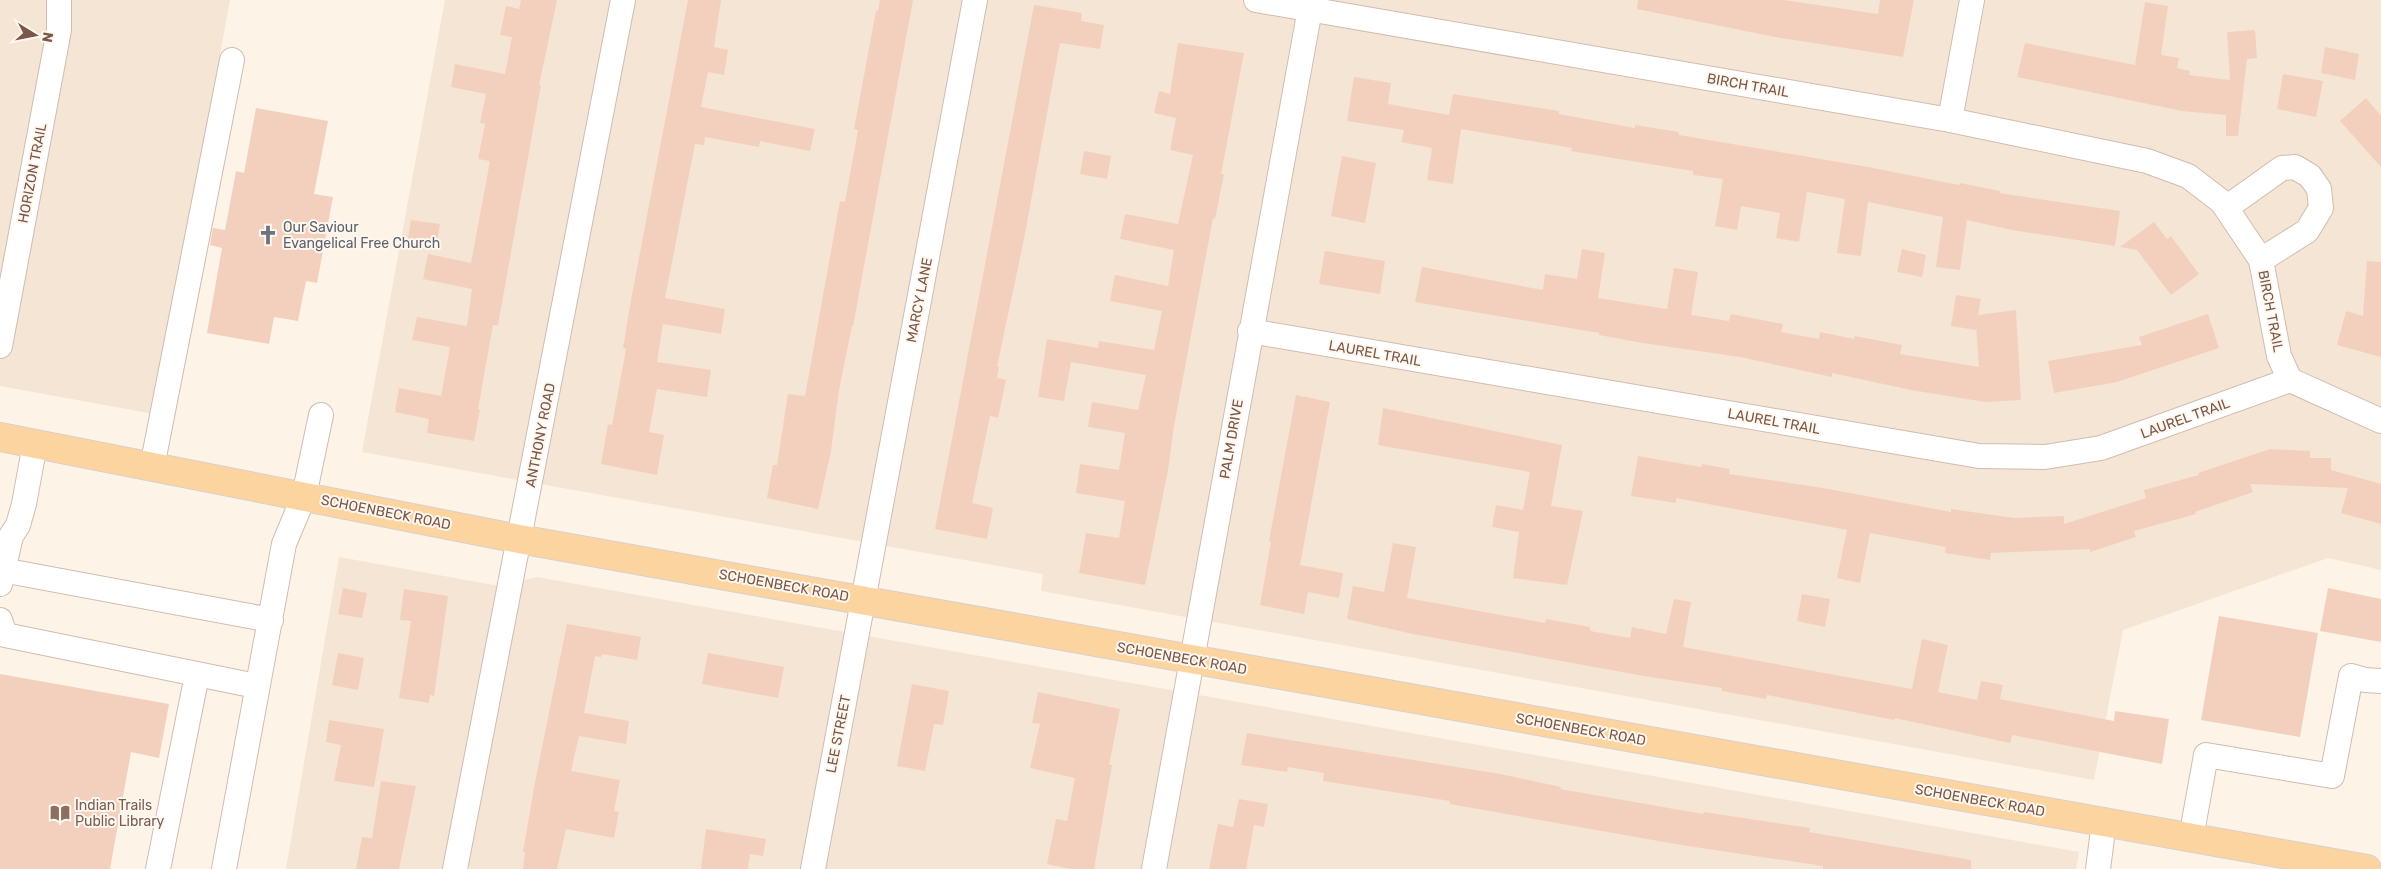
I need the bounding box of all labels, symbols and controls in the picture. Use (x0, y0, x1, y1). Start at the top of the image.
north arrow (10, 10, 60, 60)
text: N (38, 31, 57, 44)
street label: BIRCH TRAIL (1706, 70, 1790, 101)
street label: HORIZON TRAIL (14, 122, 51, 224)
place label: Our Saviour Evangelical Free Church (283, 219, 440, 252)
church icon: Our Saviour Evangelical Free Church (257, 224, 279, 246)
street label: MARCY LANE (903, 256, 936, 344)
street label: BIRCH TRAIL (2254, 269, 2287, 354)
street label: LAUREL TRAIL (1327, 337, 1423, 370)
street label: ANTHONY ROAD (522, 381, 559, 489)
street label: LAUREL TRAIL (2138, 394, 2232, 442)
street label: PALM DRIVE (1216, 398, 1247, 480)
street label: LAUREL TRAIL (1726, 405, 1822, 438)
street label: SCHOENBECK ROAD (320, 492, 452, 533)
street label: SCHOENBECK ROAD (717, 566, 850, 605)
street label: SCHOENBECK ROAD (1115, 639, 1248, 678)
street label: LEE STREET (823, 694, 854, 775)
street label: SCHOENBECK ROAD (1514, 710, 1647, 749)
street label: SCHOENBECK ROAD (1913, 781, 2046, 820)
place label: Indian Trails Public Library (75, 797, 165, 830)
library icon: Indian Trails Public Library (49, 802, 71, 824)

